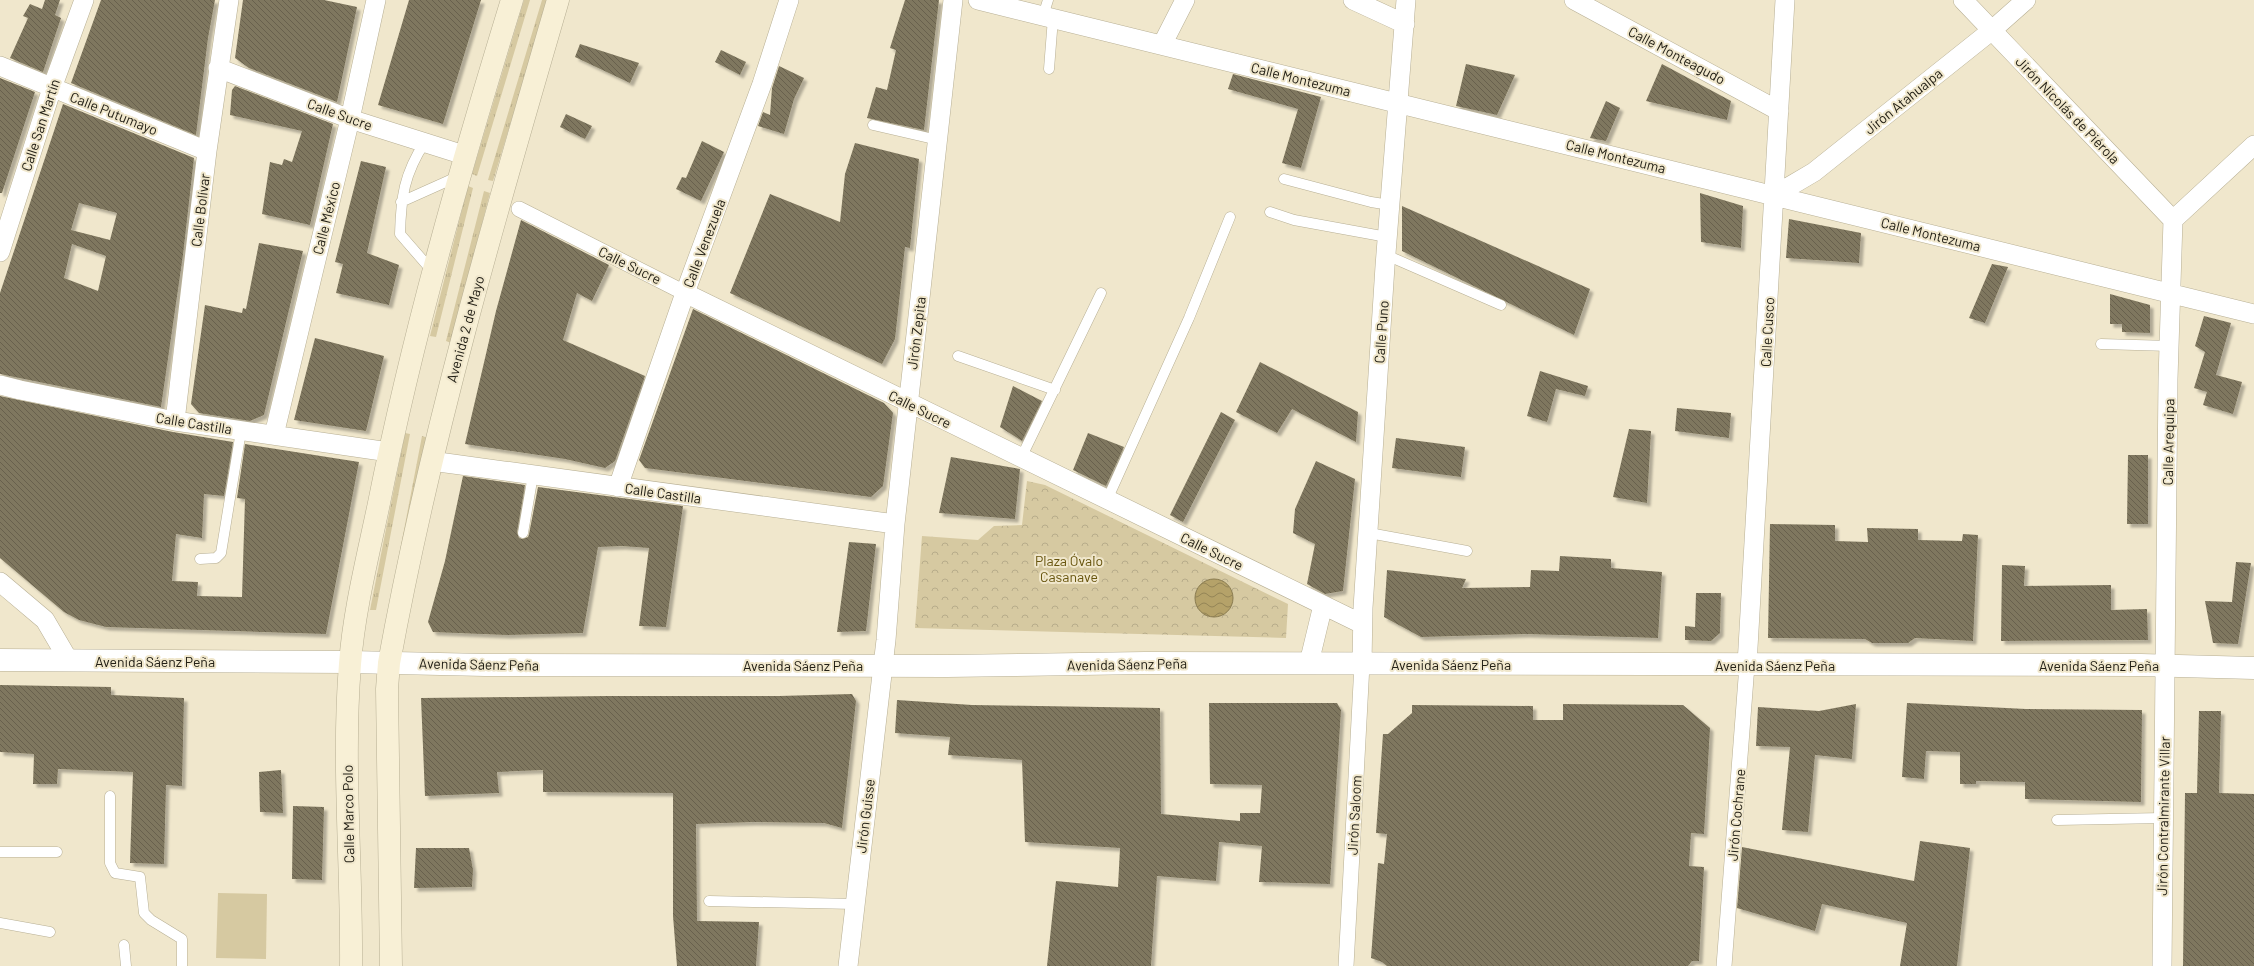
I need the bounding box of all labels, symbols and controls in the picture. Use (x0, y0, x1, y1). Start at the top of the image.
street label: Calle Monteagudo (1626, 22, 1728, 88)
street label: Jirón Nicolás de Piérola (2012, 53, 2124, 167)
street label: Calle Montezuma (1249, 58, 1353, 100)
street label: Jirón Atahualpa (1861, 64, 1945, 138)
street label: Calle San Martín (17, 77, 63, 173)
street label: Calle Putumayo (68, 88, 160, 138)
street label: Calle Sucre (305, 94, 375, 134)
street label: Calle Montezuma (1564, 135, 1668, 177)
street label: Calle Bolívar (187, 172, 213, 248)
street label: Calle México (309, 180, 343, 256)
street label: Calle Venezuela (679, 196, 729, 290)
street label: Calle Montezuma (1879, 213, 1983, 255)
street label: Calle Sucre (596, 243, 664, 287)
street label: Avenida 2 de Mayo (443, 274, 487, 384)
street label: Jirón Zepita (903, 296, 929, 370)
street label: Calle Cusco (1757, 297, 1777, 367)
street label: Calle Puno (1370, 300, 1392, 364)
street label: Calle Sucre (886, 387, 954, 431)
street label: Calle Arequipa (2159, 398, 2177, 486)
street label: Calle Castilla (155, 409, 233, 437)
street label: Calle Castilla (624, 479, 702, 507)
street label: Calle Sucre (1178, 529, 1246, 573)
park label: Plaza Óvalo Casanave (1035, 552, 1103, 585)
street label: Avenida Sáenz Peña (95, 653, 215, 670)
street label: Avenida Sáenz Peña (419, 654, 539, 674)
street label: Avenida Sáenz Peña (1067, 654, 1187, 674)
street label: Avenida Sáenz Peña (1391, 656, 1511, 673)
street label: Avenida Sáenz Peña (743, 657, 863, 674)
street label: Avenida Sáenz Peña (1715, 657, 1835, 674)
street label: Avenida Sáenz Peña (2039, 657, 2159, 674)
street label: Jirón Contralmirante Villar (2153, 736, 2173, 896)
street label: Calle Marco Polo (339, 765, 357, 863)
street label: Jirón Cochrane (1723, 768, 1749, 862)
street label: Jirón Saloom (1343, 775, 1365, 855)
street label: Jirón Guisse (852, 778, 878, 854)

